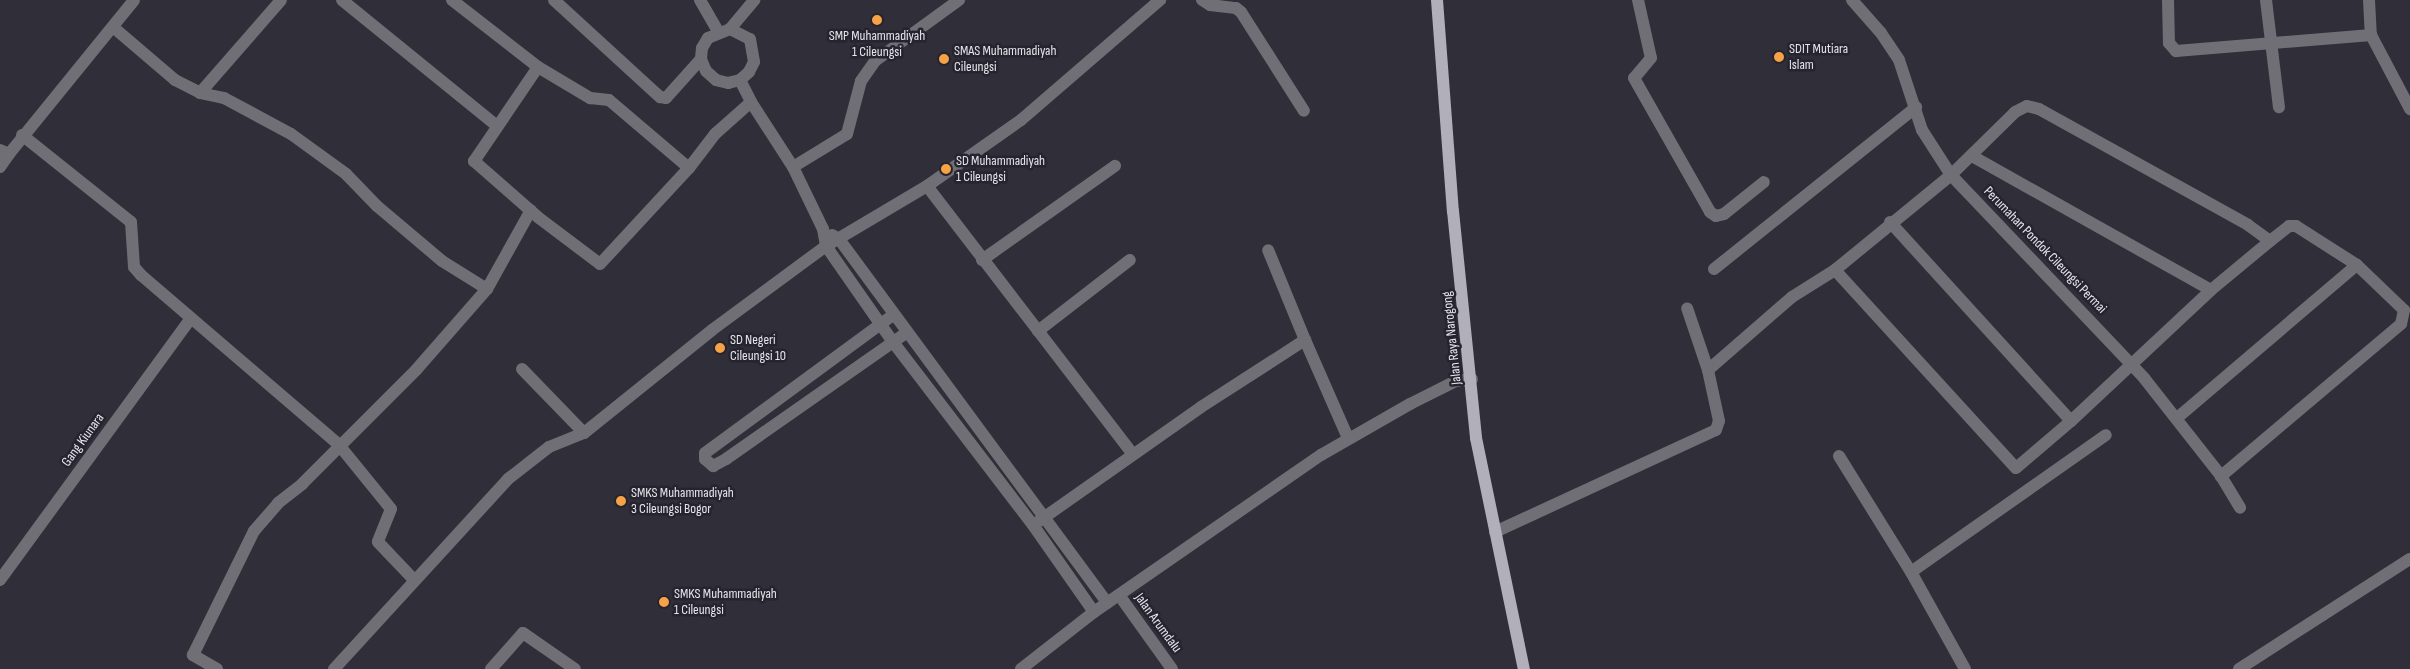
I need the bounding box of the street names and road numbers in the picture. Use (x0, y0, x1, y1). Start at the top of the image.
street label: Perumahan Pondok Cileungsi Permai (1980, 183, 2110, 317)
street label: Jalan Raya Narogong (1439, 290, 1465, 386)
street label: Gang Kiunara (58, 410, 108, 470)
street label: Jalan Arumdalu (1131, 590, 1185, 656)

